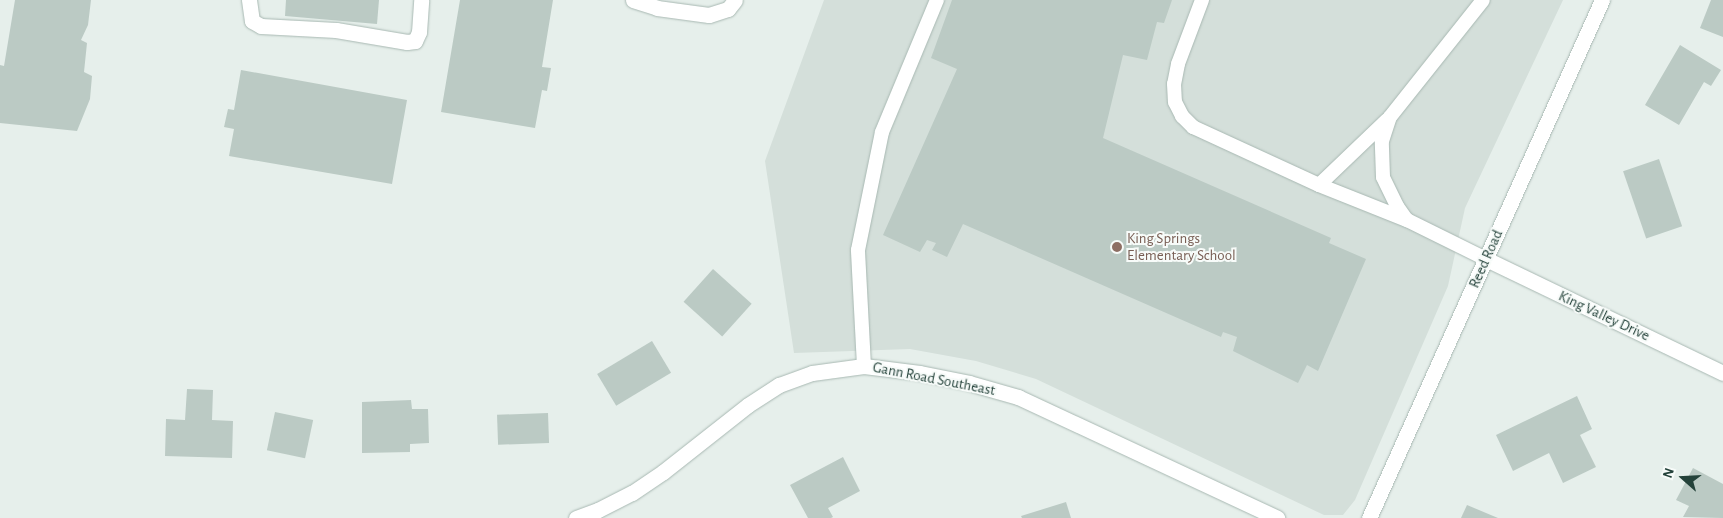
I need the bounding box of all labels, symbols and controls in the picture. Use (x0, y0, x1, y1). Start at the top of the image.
street label: Reed Road (1465, 227, 1507, 291)
place label: King Springs Elementary School (1127, 229, 1236, 264)
marker: King Springs Elementary School (1111, 241, 1123, 253)
street label: King Valley Drive (1556, 287, 1652, 345)
street label: Gann Road Southeast (871, 358, 997, 400)
north arrow (1658, 453, 1708, 503)
text: N (1661, 466, 1677, 480)

